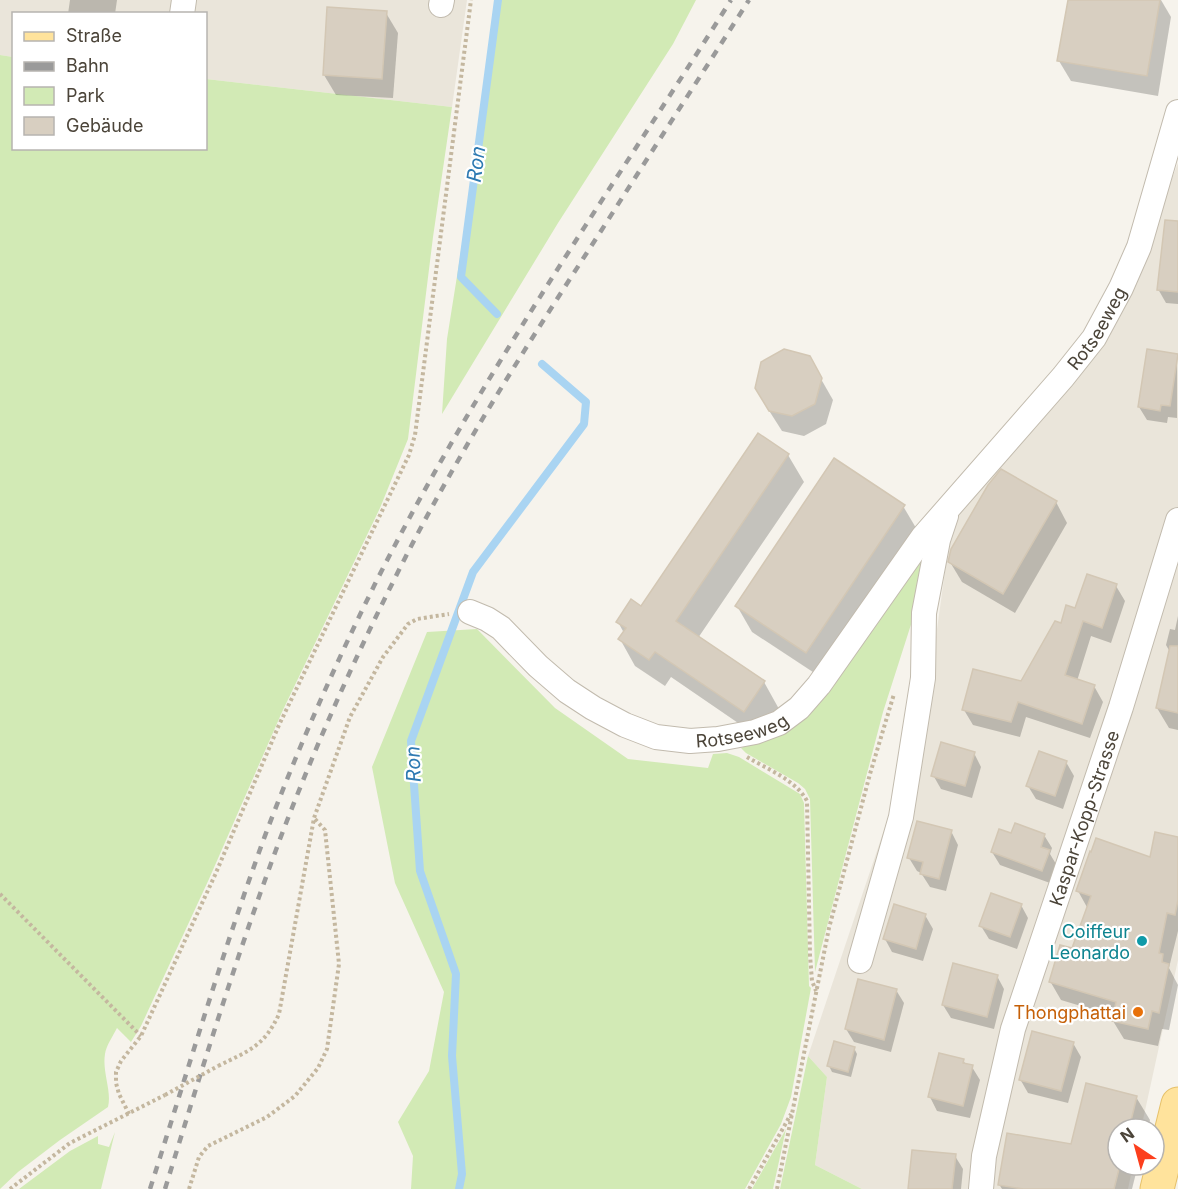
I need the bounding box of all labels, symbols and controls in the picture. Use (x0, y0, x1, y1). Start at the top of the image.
legend (12, 12, 207, 150)
text: Straße (66, 25, 122, 46)
text: Bahn (66, 55, 109, 76)
text: Park (66, 85, 105, 106)
text: Gebäude (66, 115, 143, 136)
water label: Ron (462, 144, 490, 184)
street label: Rotseeweg (1063, 283, 1130, 374)
street label: Rotseeweg (695, 709, 792, 751)
street label: Kaspar-Kopp-Strasse (1045, 727, 1123, 908)
water label: Ron (400, 745, 426, 783)
place label: Coiffeur Leonardo (1050, 921, 1130, 963)
marker: Coiffeur Leonardo (1135, 934, 1149, 948)
place label: Thongphattai (1014, 1002, 1126, 1023)
marker: Thongphattai (1131, 1005, 1145, 1019)
north arrow (1106, 1117, 1166, 1177)
text: N (1116, 1123, 1138, 1147)

